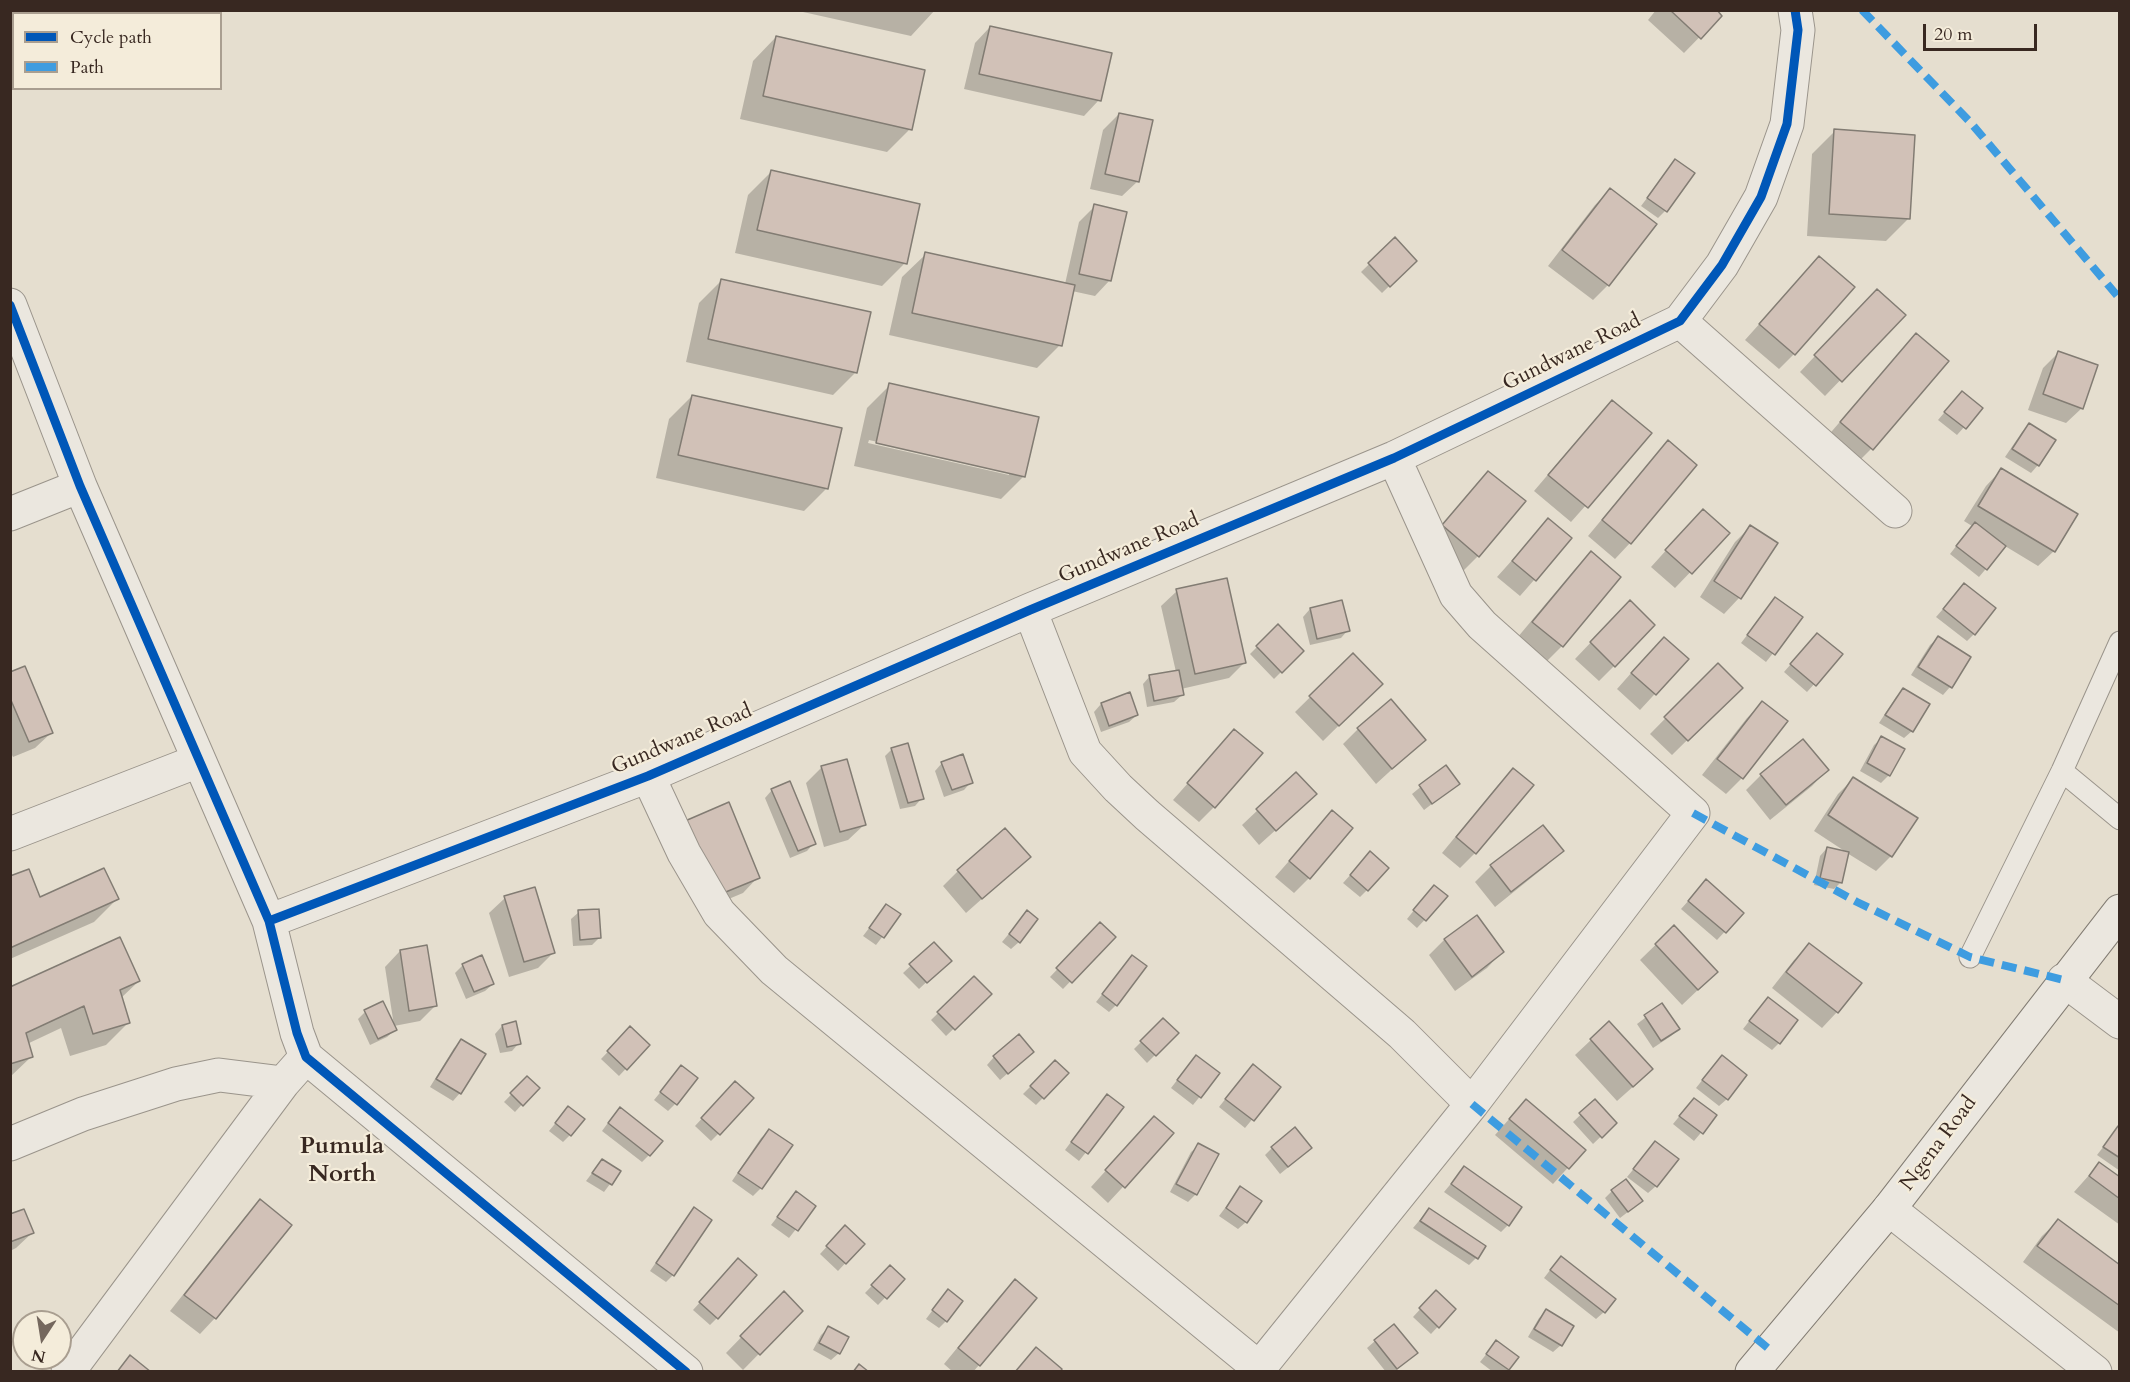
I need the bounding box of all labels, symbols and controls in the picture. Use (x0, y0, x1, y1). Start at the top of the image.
legend (12, 12, 222, 90)
scale bar (1926, 12, 2040, 50)
text: 20 m (1934, 22, 1973, 47)
text: Cycle path (70, 25, 152, 50)
text: Path (70, 55, 104, 80)
street label: Gundwane Road (1499, 309, 1645, 397)
street label: Gundwane Road (1055, 508, 1203, 590)
street label: Gundwane Road (608, 699, 756, 781)
street label: Ngena Road (1895, 1092, 1983, 1196)
district label: Pumula North (300, 1133, 384, 1189)
north arrow (12, 1310, 72, 1370)
text: N (30, 1343, 48, 1368)

